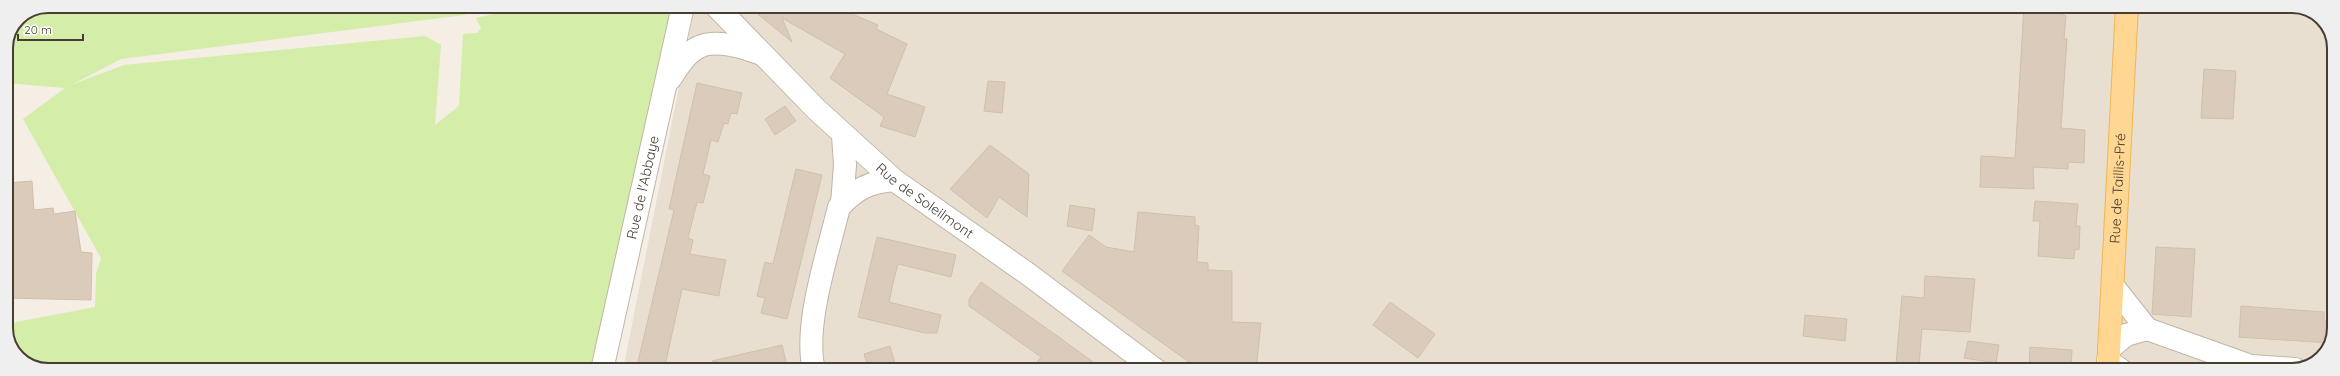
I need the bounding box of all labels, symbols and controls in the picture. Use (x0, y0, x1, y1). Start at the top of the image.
scale bar (18, 16, 83, 42)
text: 20 m (24, 22, 52, 37)
street label: Rue de Taillis-Pré (2106, 132, 2129, 244)
street label: Rue de l'Abbaye (622, 134, 663, 241)
street label: Rue de Soleilmont (872, 159, 977, 242)

